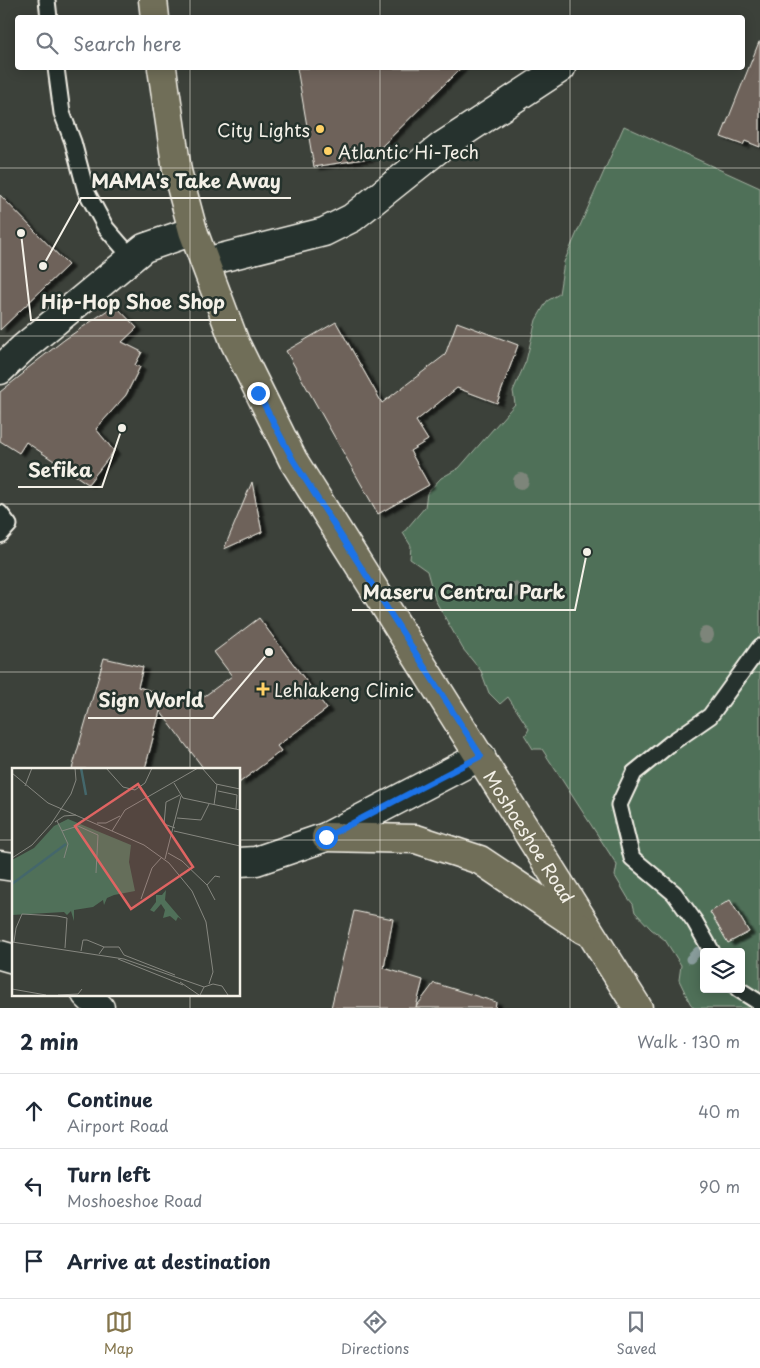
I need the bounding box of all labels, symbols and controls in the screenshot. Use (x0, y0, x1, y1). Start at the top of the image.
search box (15, 15, 745, 70)
icon: search (33, 29, 61, 57)
text: Search here (73, 29, 182, 57)
place label: City Lights (217, 116, 310, 143)
marker: City Lights (314, 123, 326, 135)
place label: Atlantic Hi-Tech (338, 138, 479, 165)
marker: Atlantic Hi-Tech (322, 145, 334, 157)
callout: MAMA's Take Away (81, 164, 291, 198)
text: MAMA's Take Away (91, 166, 281, 194)
callout: Hip-Hop Shoe Shop (31, 286, 236, 320)
text: Hip-Hop Shoe Shop (41, 287, 225, 315)
route end (247, 382, 270, 405)
callout: Sefika (18, 453, 102, 487)
text: Sefika (28, 455, 92, 483)
callout: Maseru Central Park (352, 576, 575, 610)
text: Maseru Central Park (363, 577, 566, 605)
place label: Lehlakeng Clinic (274, 676, 414, 703)
marker: Lehlakeng Clinic (256, 682, 270, 696)
callout: Sign World (88, 684, 213, 718)
text: Sign World (99, 685, 204, 713)
street label: Moshoeshoe Road (478, 765, 582, 908)
inset map (12, 768, 240, 996)
route start (315, 826, 338, 849)
map controls (700, 948, 745, 993)
button: layers (700, 948, 745, 993)
text: 2 min (20, 1025, 79, 1057)
text: Walk · 130 m (637, 1029, 740, 1053)
text: Continue (67, 1085, 153, 1113)
icon: ahead (20, 1097, 48, 1125)
text: 40 m (698, 1099, 740, 1123)
text: Airport Road (67, 1113, 169, 1137)
text: Turn left (67, 1160, 151, 1188)
icon: left (20, 1172, 48, 1200)
text: 90 m (699, 1174, 740, 1198)
text: Moshoeshoe Road (67, 1188, 202, 1212)
icon: arrive (20, 1247, 48, 1275)
text: Arrive at destination (67, 1247, 271, 1275)
tab: Map (104, 1308, 134, 1359)
tab: Directions (341, 1308, 409, 1359)
tab: Saved (617, 1308, 656, 1359)

